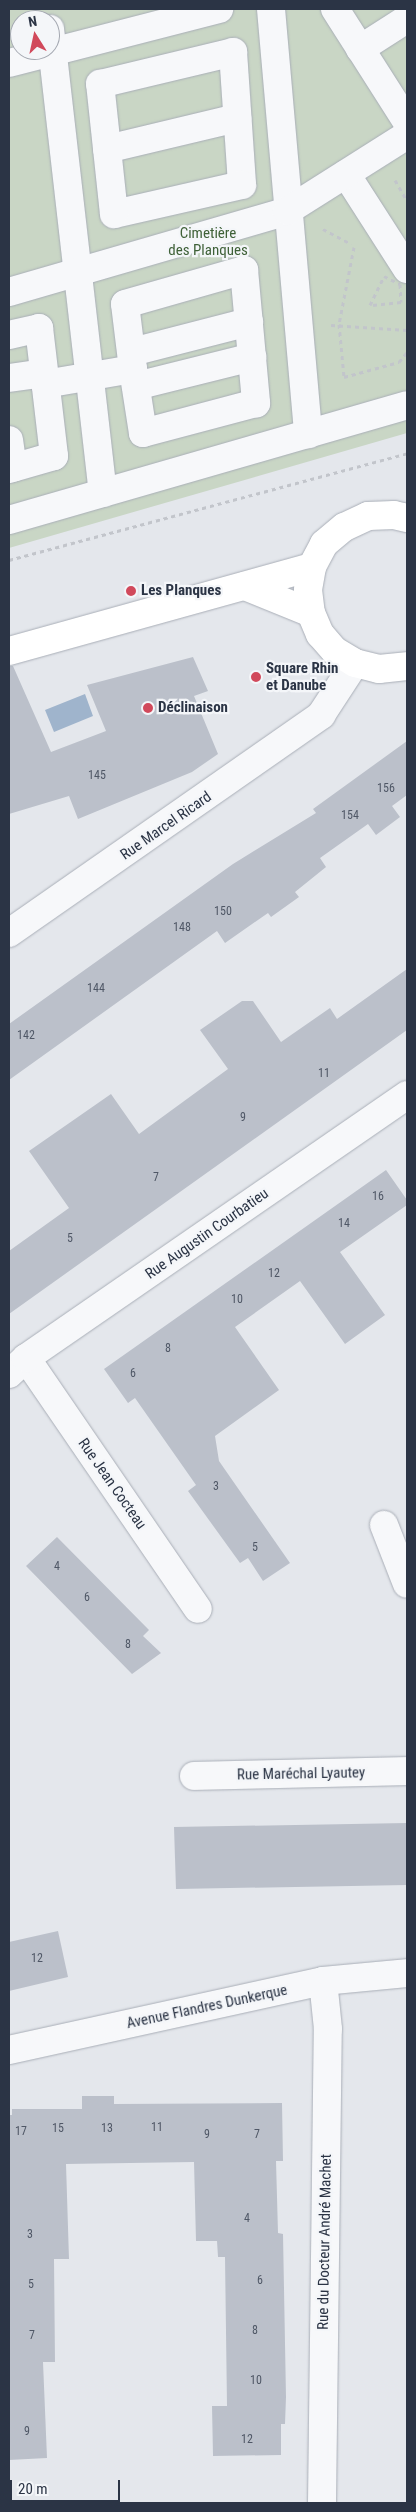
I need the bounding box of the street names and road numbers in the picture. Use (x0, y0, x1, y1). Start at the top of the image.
street label: Rue Marcel Ricard (117, 788, 215, 864)
street label: Rue Augustin Courbatieu (142, 1185, 272, 1283)
street label: Rue Jean Cocteau (74, 1435, 150, 1533)
street label: Rue Maréchal Lyautey (237, 1764, 365, 1784)
street label: Avenue Flandres Dunkerque (125, 1981, 289, 2033)
street label: Rue du Docteur André Machet (314, 2154, 336, 2330)

